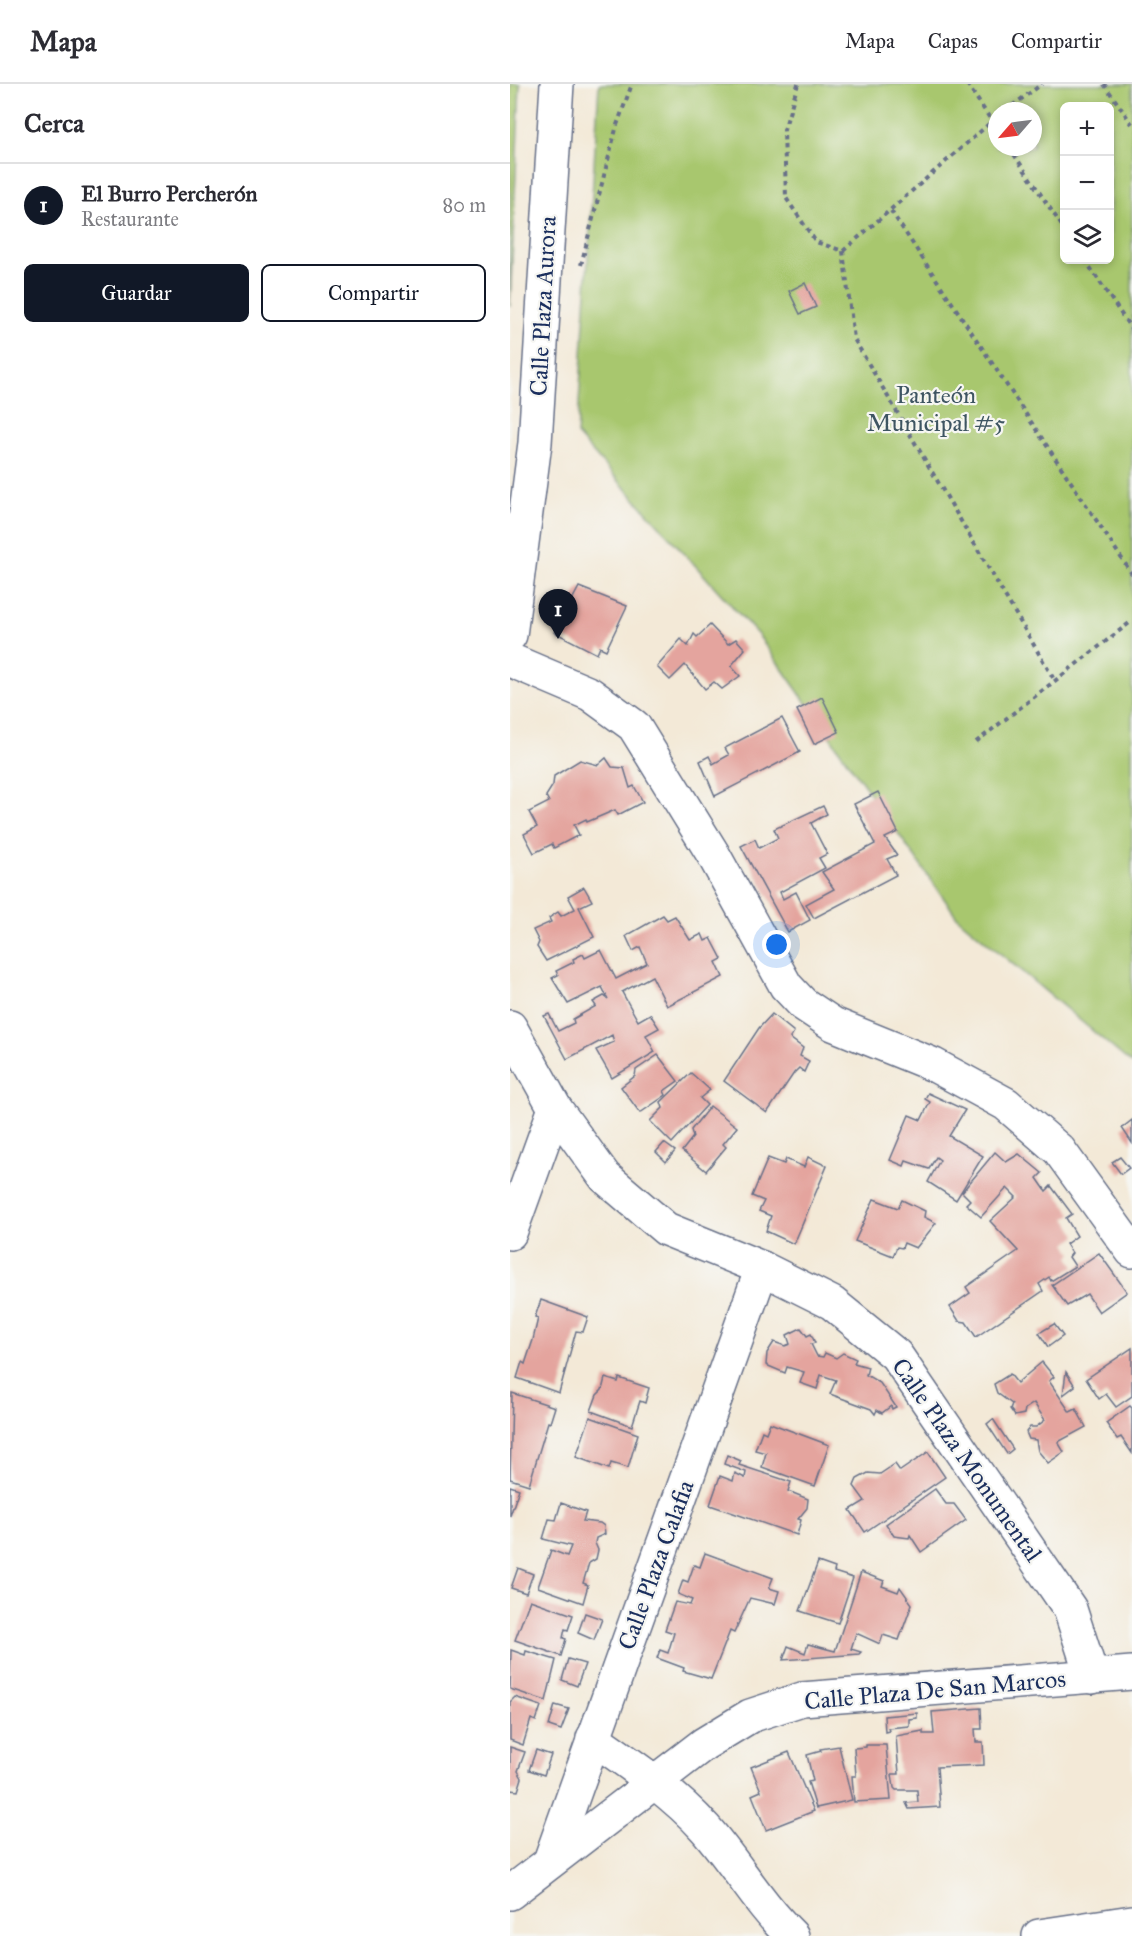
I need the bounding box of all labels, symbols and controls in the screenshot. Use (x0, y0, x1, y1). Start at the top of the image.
text: Mapa (30, 24, 97, 59)
text: Mapa (845, 28, 895, 54)
text: Capas (928, 28, 978, 54)
text: Compartir (1011, 28, 1102, 54)
north arrow (988, 102, 1042, 156)
map controls (1060, 102, 1114, 264)
button: + (1060, 102, 1114, 156)
text: Cerca (24, 107, 84, 139)
button: − (1060, 156, 1114, 210)
text: El Burro Percherón (81, 180, 257, 207)
text: 1 (40, 193, 47, 217)
text: 80 m (443, 193, 486, 217)
text: Restaurante (81, 207, 179, 231)
button: layers (1060, 210, 1114, 264)
street label: Calle Plaza Aurora (523, 214, 563, 397)
button: Guardar (24, 264, 249, 322)
button: Compartir (261, 264, 486, 322)
park label: Panteón Municipal #5 (867, 380, 1005, 438)
pin: 1 (538, 590, 578, 639)
your location (762, 930, 791, 959)
street label: Calle Plaza Monumental (885, 1352, 1049, 1568)
street label: Calle Plaza Calafia (611, 1475, 701, 1654)
street label: Calle Plaza De San Marcos (803, 1664, 1067, 1716)

